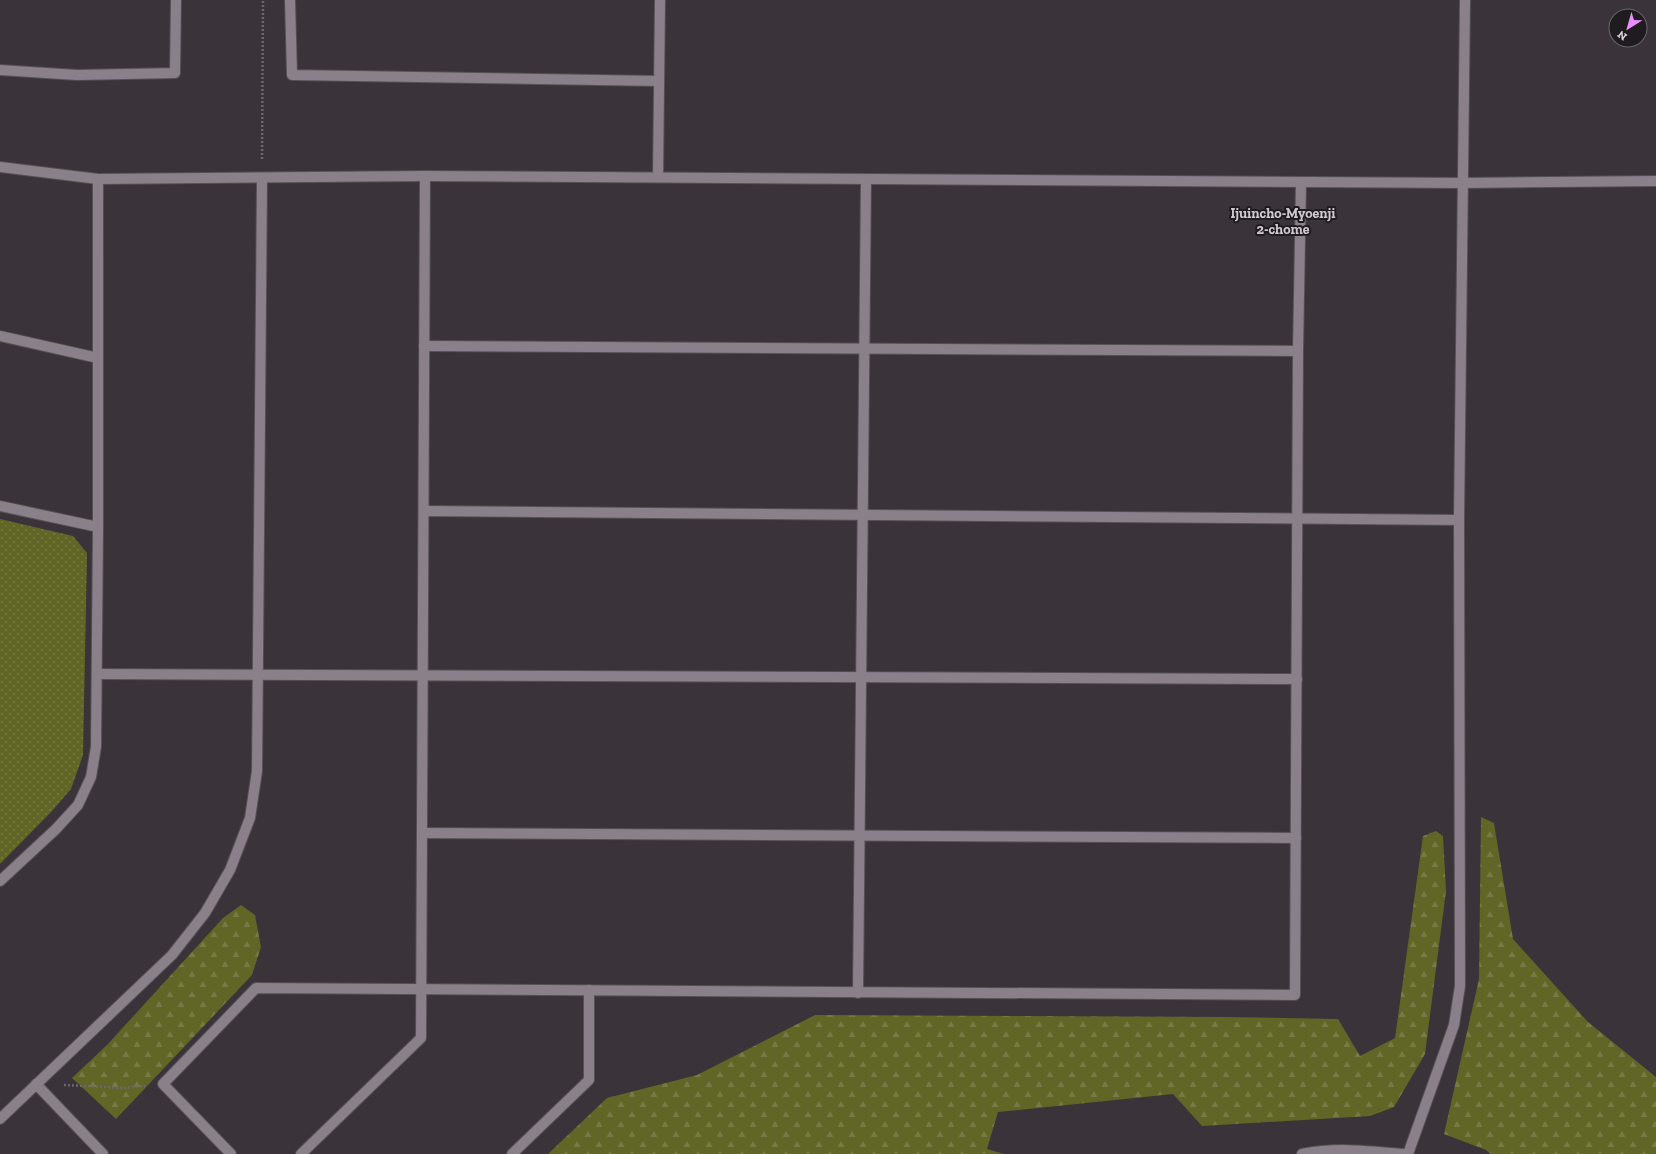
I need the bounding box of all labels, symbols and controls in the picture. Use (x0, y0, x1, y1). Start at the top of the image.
north arrow (1608, 8, 1648, 48)
text: N (1615, 27, 1630, 43)
district label: Ijuincho-Myoenji 2-chome (1231, 205, 1335, 238)

